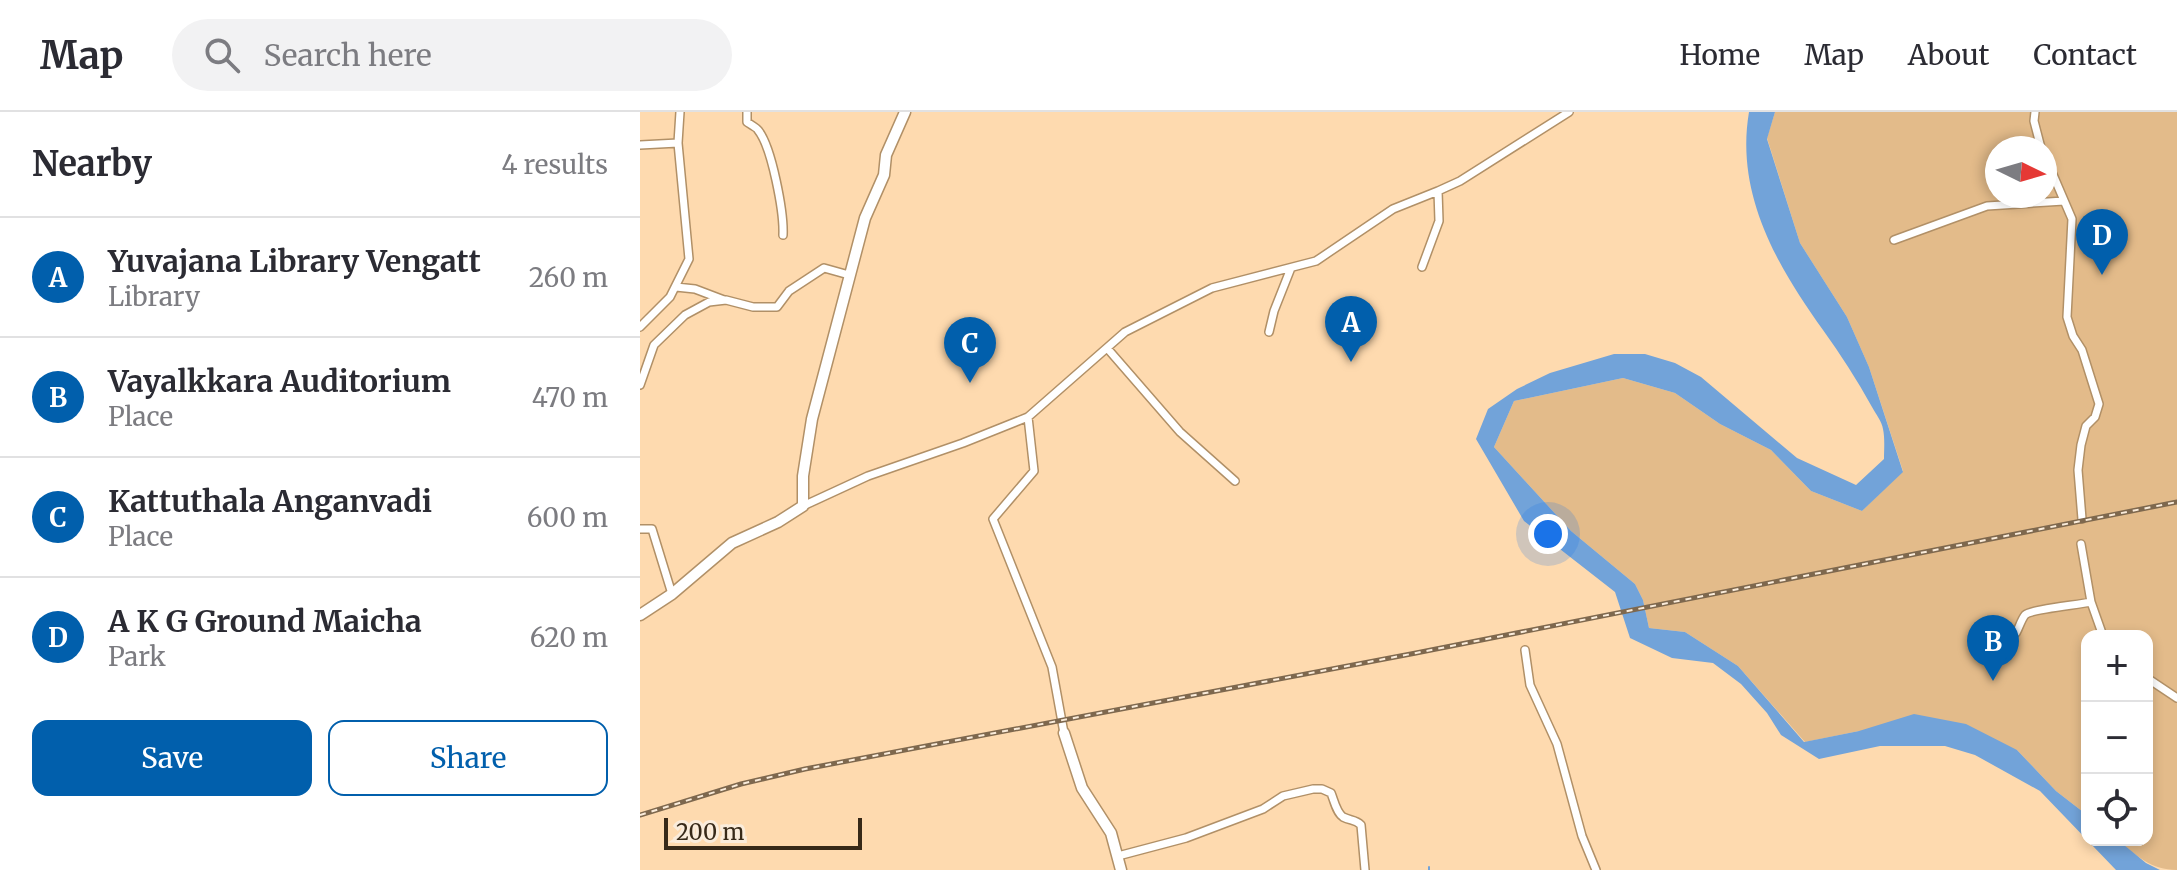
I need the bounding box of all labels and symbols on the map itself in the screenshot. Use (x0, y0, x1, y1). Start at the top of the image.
north arrow (1985, 136, 2057, 208)
pin: D (2076, 209, 2128, 275)
pin: A (1325, 296, 1377, 362)
pin: C (944, 317, 996, 383)
your location (1528, 514, 1568, 554)
pin: B (1967, 615, 2019, 681)
scale bar (664, 814, 862, 850)

